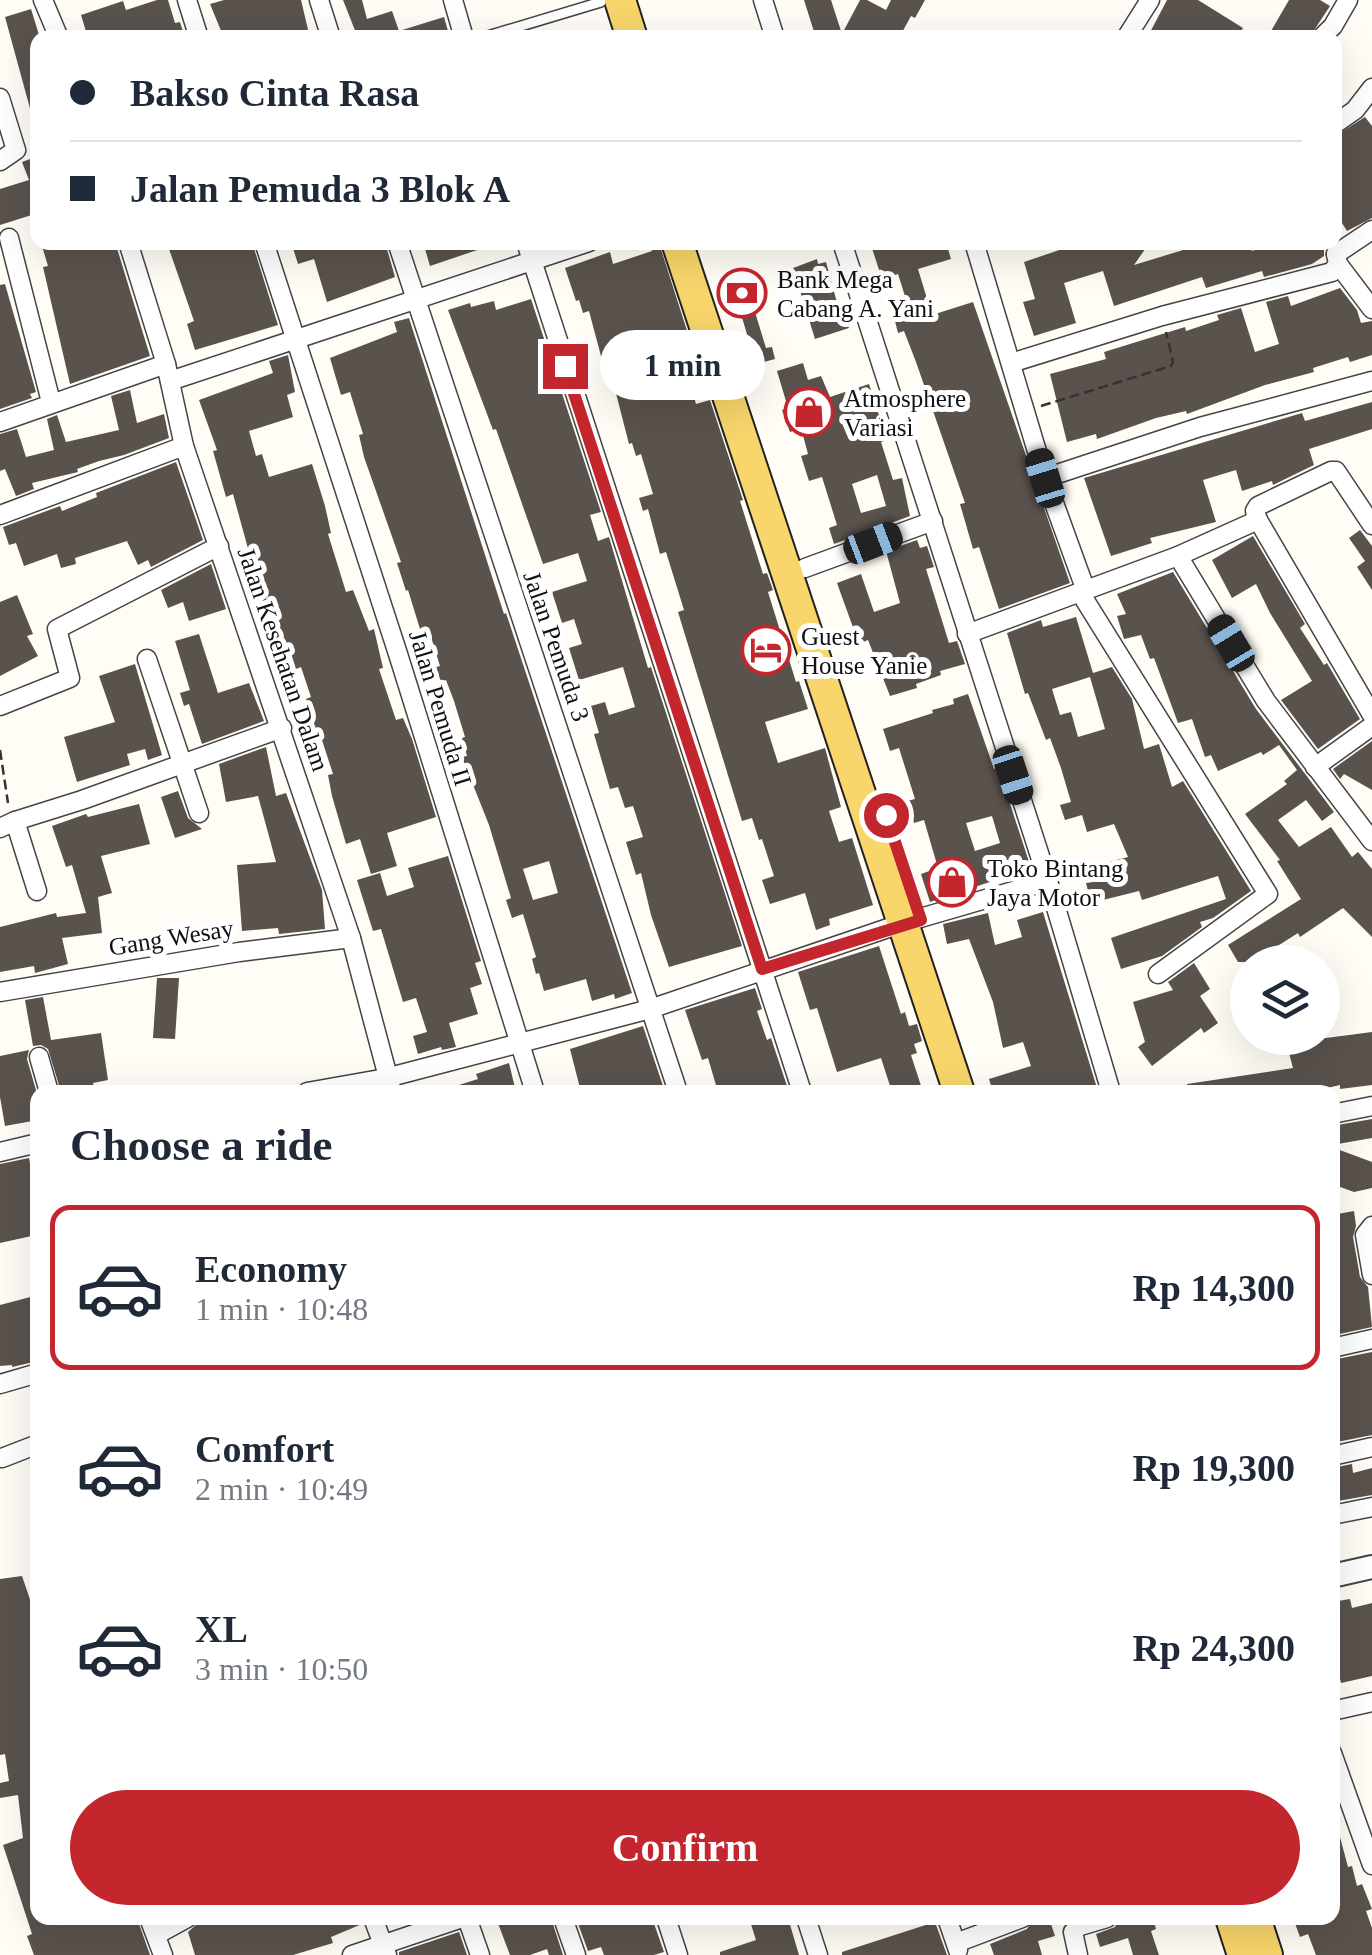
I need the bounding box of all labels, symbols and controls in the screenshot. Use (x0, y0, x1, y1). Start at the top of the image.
text: Bakso Cinta Rasa (130, 72, 419, 114)
text: Jalan Pemuda 3 Blok A (130, 168, 510, 210)
place label: Bank Mega Cabang A. Yani (777, 266, 934, 322)
bank icon: Bank Mega Cabang A. Yani (716, 267, 768, 319)
callout: 1 min (600, 331, 765, 401)
route end (543, 344, 588, 389)
text: 1 min (644, 347, 721, 383)
place label: Atmosphere Variasi (844, 385, 966, 441)
shop icon: Atmosphere Variasi (783, 386, 835, 438)
car (1022, 445, 1068, 511)
car (840, 518, 906, 568)
street label: Jalan Kesehatan Dalam (233, 544, 335, 775)
street label: Jalan Pemuda 3 (518, 568, 595, 725)
car (1203, 610, 1259, 676)
place label: Guest House Yanie (801, 623, 927, 679)
hotel icon: Guest House Yanie (740, 624, 792, 676)
street label: Jalan Pemuda II (404, 627, 477, 789)
car (989, 742, 1037, 808)
route start (864, 793, 909, 838)
place label: Toko Bintang Jaya Motor (987, 855, 1124, 911)
shop icon: Toko Bintang Jaya Motor (926, 856, 978, 908)
street label: Gang Wesay (107, 914, 236, 961)
map controls (1230, 945, 1340, 1055)
button: layers (1230, 945, 1340, 1055)
text: Choose a ride (70, 1120, 333, 1170)
icon: car (75, 1243, 165, 1333)
text: Economy (195, 1248, 347, 1290)
text: Rp 14,300 (1132, 1267, 1295, 1309)
text: 1 min · 10:48 (195, 1291, 368, 1327)
icon: car (75, 1423, 165, 1513)
text: Comfort (195, 1428, 334, 1470)
text: Rp 19,300 (1132, 1447, 1295, 1489)
text: 2 min · 10:49 (195, 1471, 368, 1507)
icon: car (75, 1603, 165, 1693)
text: XL (195, 1608, 248, 1650)
text: Rp 24,300 (1132, 1627, 1295, 1669)
text: 3 min · 10:50 (195, 1651, 368, 1687)
button: Confirm (70, 1790, 1300, 1905)

